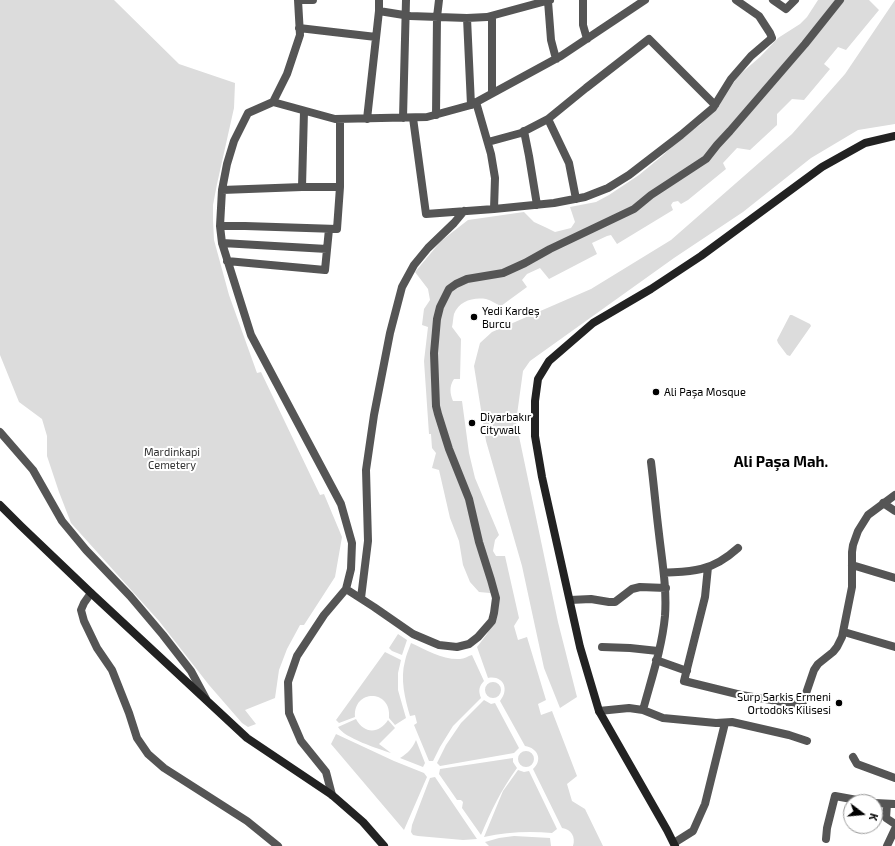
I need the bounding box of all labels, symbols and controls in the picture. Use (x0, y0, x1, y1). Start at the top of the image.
place label: Yedi Kardeş Burcu (482, 304, 540, 330)
marker: Yedi Kardeş Burcu (469, 312, 479, 322)
place label: Ali Paşa Mosque (664, 385, 746, 399)
marker: Ali Paşa Mosque (651, 387, 661, 397)
place label: Diyarbakır Citywall (480, 410, 531, 436)
marker: Diyarbakır Citywall (467, 418, 477, 428)
park label: Mardinkapi Cemetery (144, 445, 200, 471)
district label: Ali Paşa Mah. (734, 453, 828, 471)
place label: Surp Sarkis Ermeni Ortodoks Kilisesi (737, 690, 831, 716)
marker: Surp Sarkis Ermeni Ortodoks Kilisesi (834, 698, 844, 708)
north arrow (843, 794, 883, 834)
text: K (867, 812, 881, 822)

